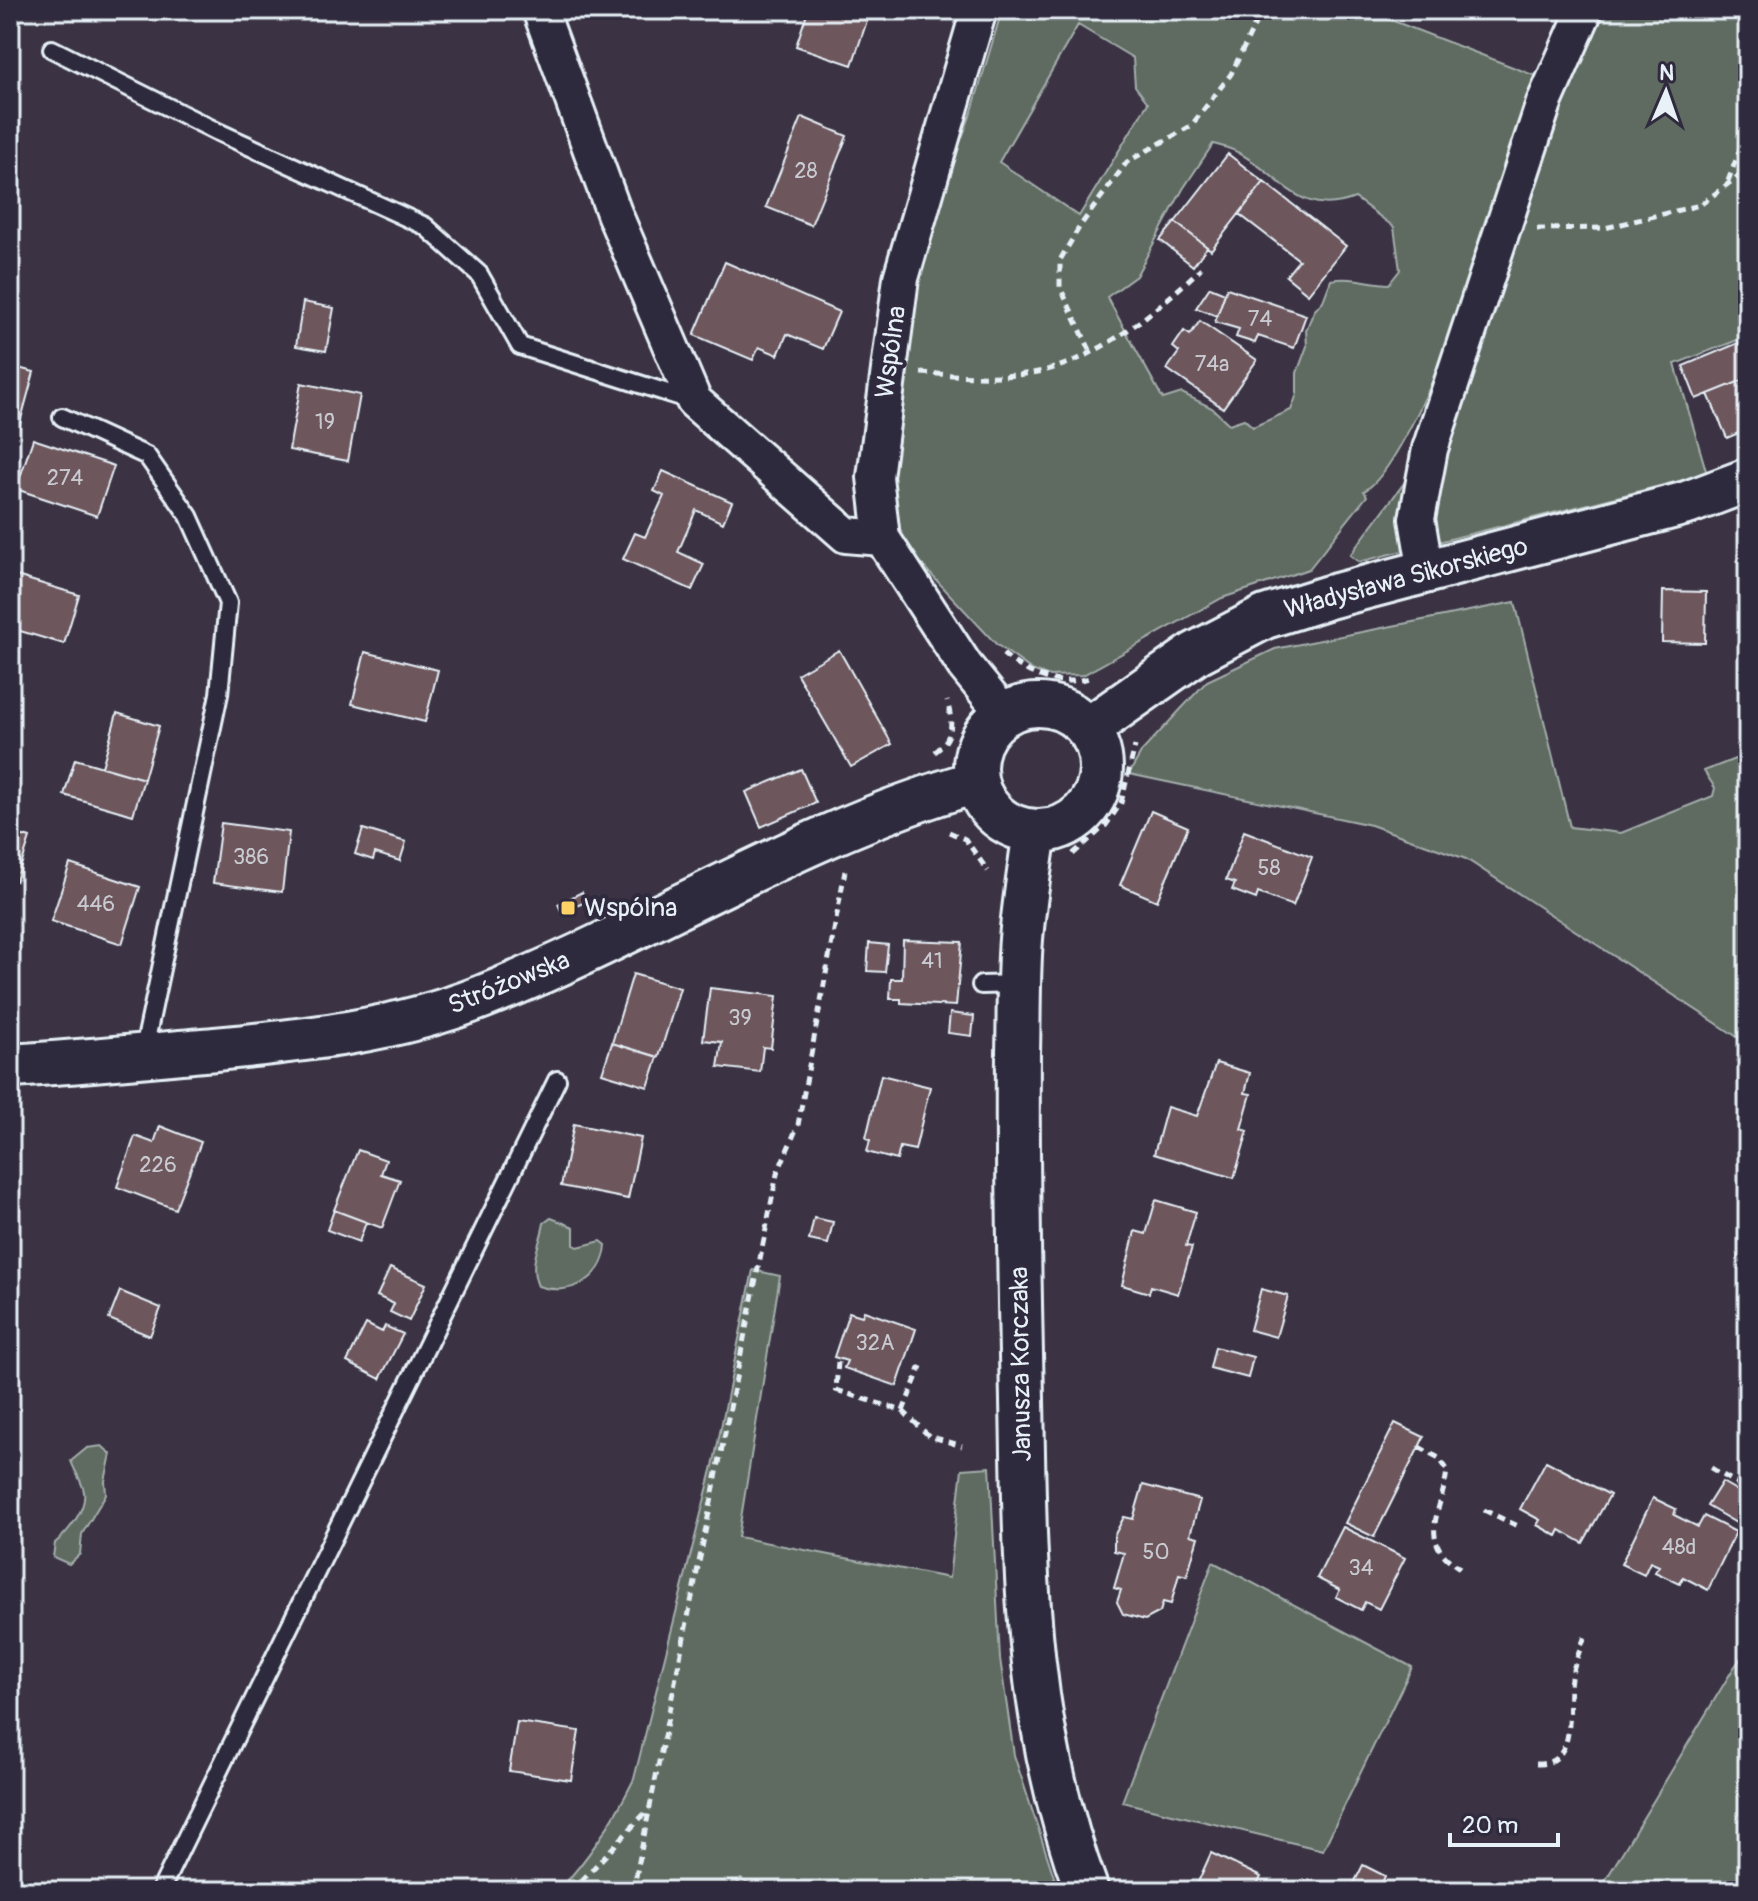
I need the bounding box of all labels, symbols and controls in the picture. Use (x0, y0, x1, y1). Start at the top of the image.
north arrow (1626, 52, 1706, 132)
text: N (1659, 59, 1675, 87)
house number: 28 (794, 157, 818, 185)
street label: Wspólna (869, 304, 913, 400)
house number: 74 (1248, 305, 1272, 333)
house number: 74a (1195, 350, 1229, 378)
house number: 19 (315, 408, 335, 436)
house number: 274 (47, 464, 84, 492)
street label: Władysława Sikorskiego (1281, 530, 1531, 626)
house number: 386 (233, 843, 269, 871)
house number: 58 (1257, 854, 1281, 882)
house number: 446 (77, 890, 115, 918)
place label: Wspólna (584, 892, 677, 924)
marker: Wspólna (559, 899, 577, 917)
street label: Stróżowska (443, 944, 575, 1022)
house number: 41 (921, 947, 943, 975)
house number: 39 (728, 1004, 752, 1032)
house number: 226 (139, 1151, 177, 1179)
street label: Janusza Korczaka (1003, 1266, 1039, 1462)
house number: 32A (856, 1329, 894, 1357)
house number: 48d (1662, 1533, 1696, 1561)
house number: 50 (1143, 1538, 1169, 1566)
house number: 34 (1348, 1554, 1374, 1582)
scale bar (1450, 1797, 1558, 1847)
text: 20 m (1462, 1811, 1518, 1840)

